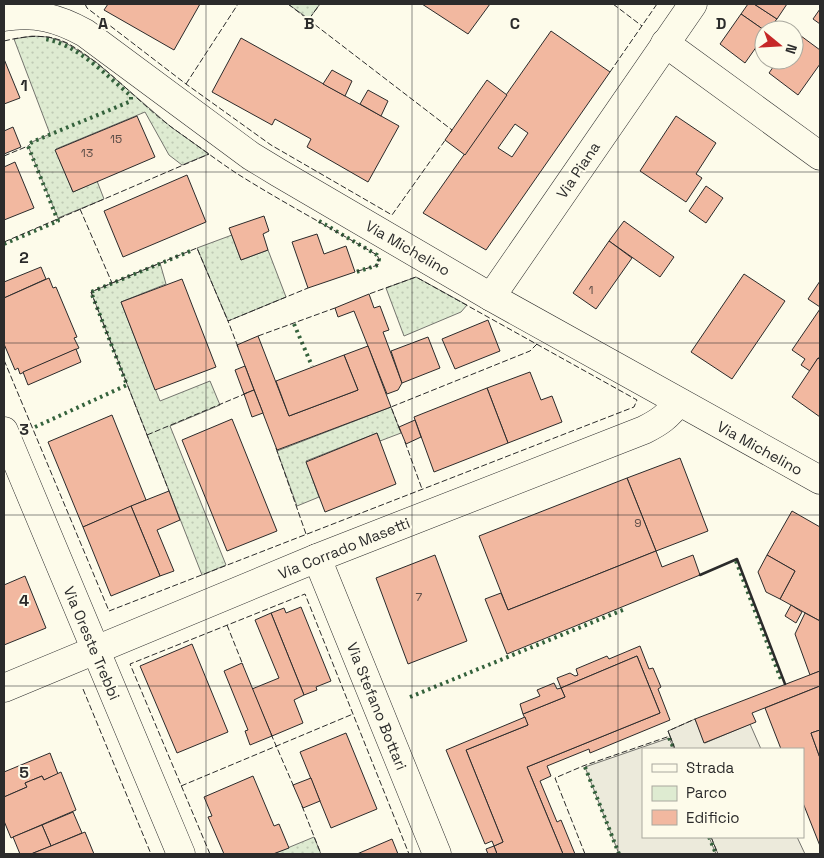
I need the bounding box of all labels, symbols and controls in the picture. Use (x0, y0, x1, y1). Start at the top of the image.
text: A (98, 13, 108, 34)
text: B (304, 13, 314, 34)
text: C (510, 13, 520, 34)
text: D (716, 13, 726, 34)
north arrow (754, 20, 804, 70)
text: N (781, 42, 801, 56)
text: 1 (20, 75, 28, 96)
house number: 15 (110, 131, 122, 147)
street label: Via Piana (552, 138, 604, 202)
house number: 13 (81, 145, 93, 161)
street label: Via Michelino (362, 216, 454, 280)
text: 2 (19, 247, 29, 268)
house number: 1 (588, 282, 594, 298)
street label: Via Michelino (714, 417, 806, 479)
text: 3 (19, 419, 29, 440)
street label: Via Corrado Masetti (275, 513, 413, 583)
house number: 9 (634, 515, 642, 531)
street label: Via Oreste Trebbi (60, 583, 124, 703)
house number: 7 (416, 589, 423, 605)
text: 4 (19, 590, 29, 611)
street label: Via Stefano Bottari (343, 639, 411, 773)
legend (642, 748, 804, 838)
text: Strada (686, 758, 735, 777)
text: 5 (19, 762, 29, 783)
text: Parco (686, 783, 727, 802)
text: Edificio (686, 808, 740, 827)

